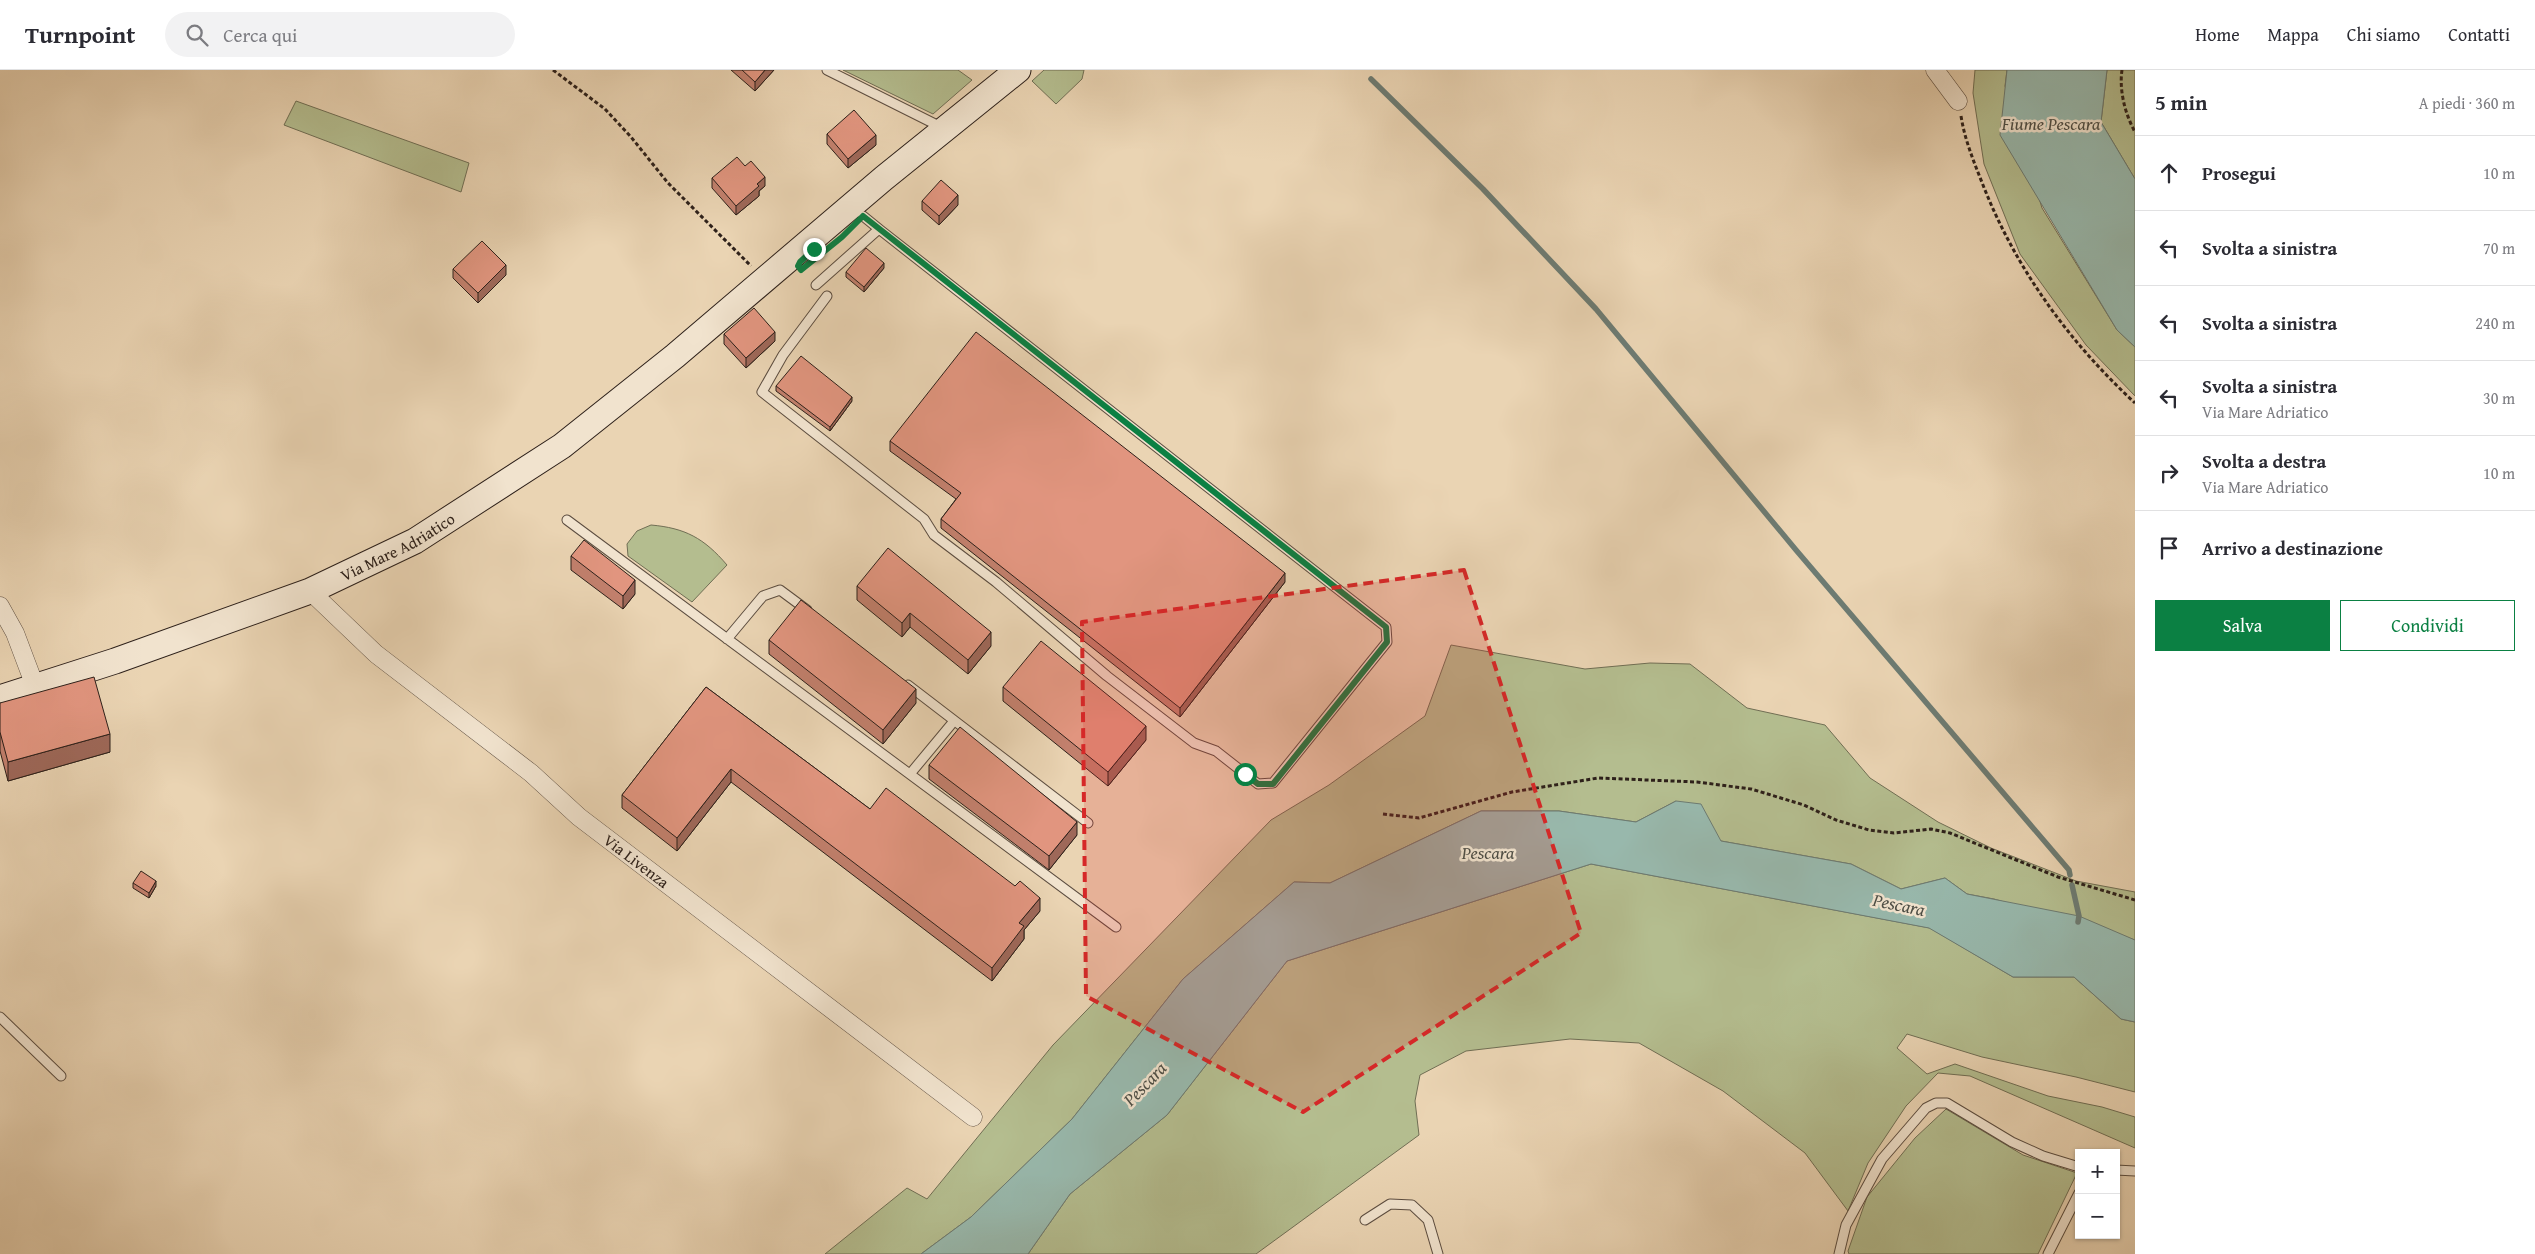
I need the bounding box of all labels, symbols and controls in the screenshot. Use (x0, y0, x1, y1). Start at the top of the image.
search box (165, 12, 515, 57)
text: Turnpoint (25, 17, 135, 52)
icon: search (183, 21, 211, 49)
text: Cerca qui (223, 21, 297, 49)
text: Home (2195, 21, 2240, 48)
text: Mappa (2268, 21, 2319, 48)
text: Chi siamo (2347, 21, 2420, 48)
text: Contatti (2448, 21, 2510, 48)
text: 5 min (2155, 87, 2207, 118)
text: A piedi · 360 m (2419, 91, 2515, 115)
water label: Fiume Pescara (2001, 110, 2101, 137)
icon: ahead (2155, 159, 2183, 187)
text: Prosegui (2202, 159, 2276, 187)
text: 10 m (2483, 161, 2515, 185)
icon: left (2155, 234, 2183, 262)
text: Svolta a sinistra (2202, 234, 2337, 262)
text: 70 m (2483, 236, 2515, 260)
route end (803, 238, 826, 261)
icon: left (2155, 309, 2183, 337)
text: Svolta a sinistra (2202, 309, 2337, 337)
text: 240 m (2475, 311, 2515, 335)
text: Svolta a sinistra (2202, 372, 2337, 400)
icon: left (2155, 384, 2183, 412)
text: 30 m (2483, 386, 2515, 410)
text: Via Mare Adriatico (2202, 400, 2328, 424)
text: Svolta a destra (2202, 447, 2326, 475)
icon: right (2155, 459, 2183, 487)
text: 10 m (2483, 461, 2515, 485)
text: Via Mare Adriatico (2202, 475, 2328, 499)
street label: Via Mare Adriatico (336, 507, 459, 587)
icon: arrive (2155, 534, 2183, 562)
text: Arrivo a destinazione (2202, 534, 2383, 562)
button: Salva (2155, 600, 2330, 651)
button: Condividi (2340, 600, 2515, 651)
route start (1234, 763, 1257, 786)
street label: Via Livenza (599, 828, 675, 894)
water label: Pescara (1461, 839, 1515, 866)
water label: Pescara (1870, 886, 1928, 923)
water label: Pescara (1116, 1055, 1173, 1113)
map controls (2075, 1149, 2120, 1239)
button: + (2075, 1149, 2120, 1194)
button: − (2075, 1194, 2120, 1239)

